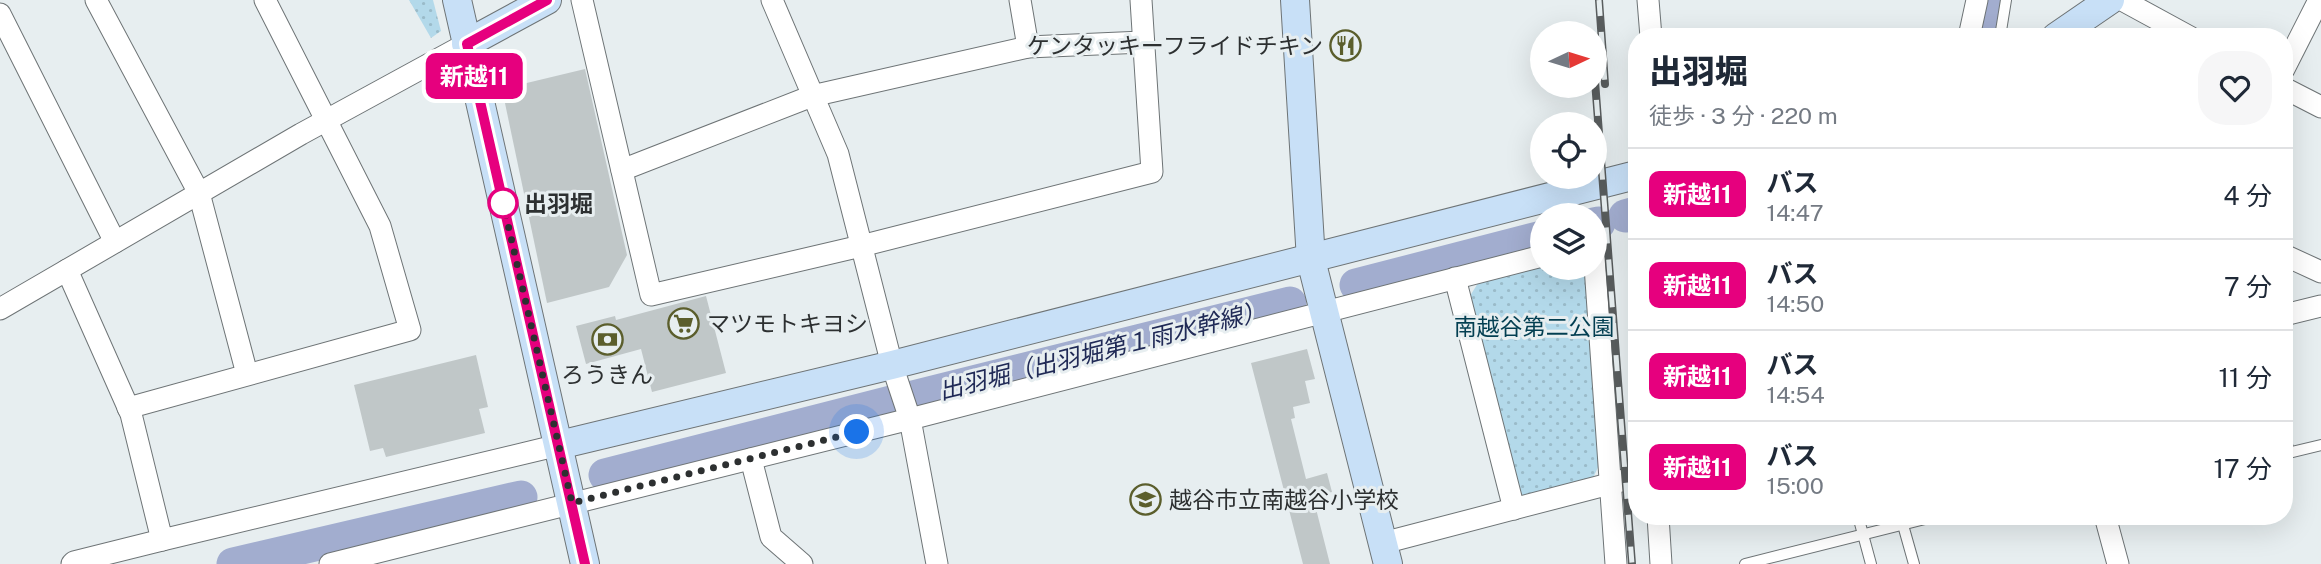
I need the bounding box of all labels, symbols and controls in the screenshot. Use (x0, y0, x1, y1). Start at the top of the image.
north arrow (1530, 21, 1606, 98)
map controls (1530, 21, 1607, 280)
restaurant icon: ケンタッキーフライドチキン (1329, 28, 1363, 62)
place label: ケンタッキーフライドチキン (1027, 32, 1323, 59)
button: heart (2198, 51, 2272, 125)
text: 出羽堀 (1649, 52, 1748, 90)
line badge: 新越11 (425, 53, 523, 99)
text: 新越11 (440, 62, 508, 90)
text: 徒歩 · 3 分 · 220 m (1649, 102, 1838, 129)
button: locate (1530, 112, 1607, 189)
text: バス (1767, 167, 1819, 198)
text: 新越11 (1663, 180, 1732, 208)
text: 4 分 (2223, 180, 2272, 211)
marker: 出羽堀 (488, 188, 518, 218)
place label: 出羽堀 (524, 190, 593, 217)
text: 14:47 (1767, 199, 1824, 226)
button: layers (1530, 203, 1607, 280)
text: バス (1767, 258, 1819, 289)
text: 新越11 (1663, 271, 1732, 299)
text: 7 分 (2224, 271, 2272, 302)
text: 14:50 (1767, 290, 1824, 317)
water label: 出羽堀（出羽堀第１雨水幹線） (936, 296, 1268, 404)
supermarket icon: マツモトキヨシ (667, 306, 701, 340)
place label: マツモトキヨシ (707, 310, 868, 337)
park label: 南越谷第二公園 (1454, 313, 1615, 340)
bank icon: ろうきん (590, 323, 624, 357)
text: バス (1767, 349, 1819, 380)
place label: ろうきん (561, 361, 653, 388)
text: 新越11 (1663, 362, 1732, 390)
text: 11 分 (2219, 362, 2272, 393)
text: 14:54 (1767, 381, 1825, 408)
your location (839, 414, 874, 449)
text: バス (1767, 440, 1819, 471)
text: 新越11 (1663, 453, 1732, 481)
text: 17 分 (2213, 453, 2272, 484)
text: 15:00 (1767, 472, 1824, 499)
school or university icon: 越谷市立南越谷小学校 (1129, 482, 1163, 516)
place label: 越谷市立南越谷小学校 (1169, 486, 1399, 513)

